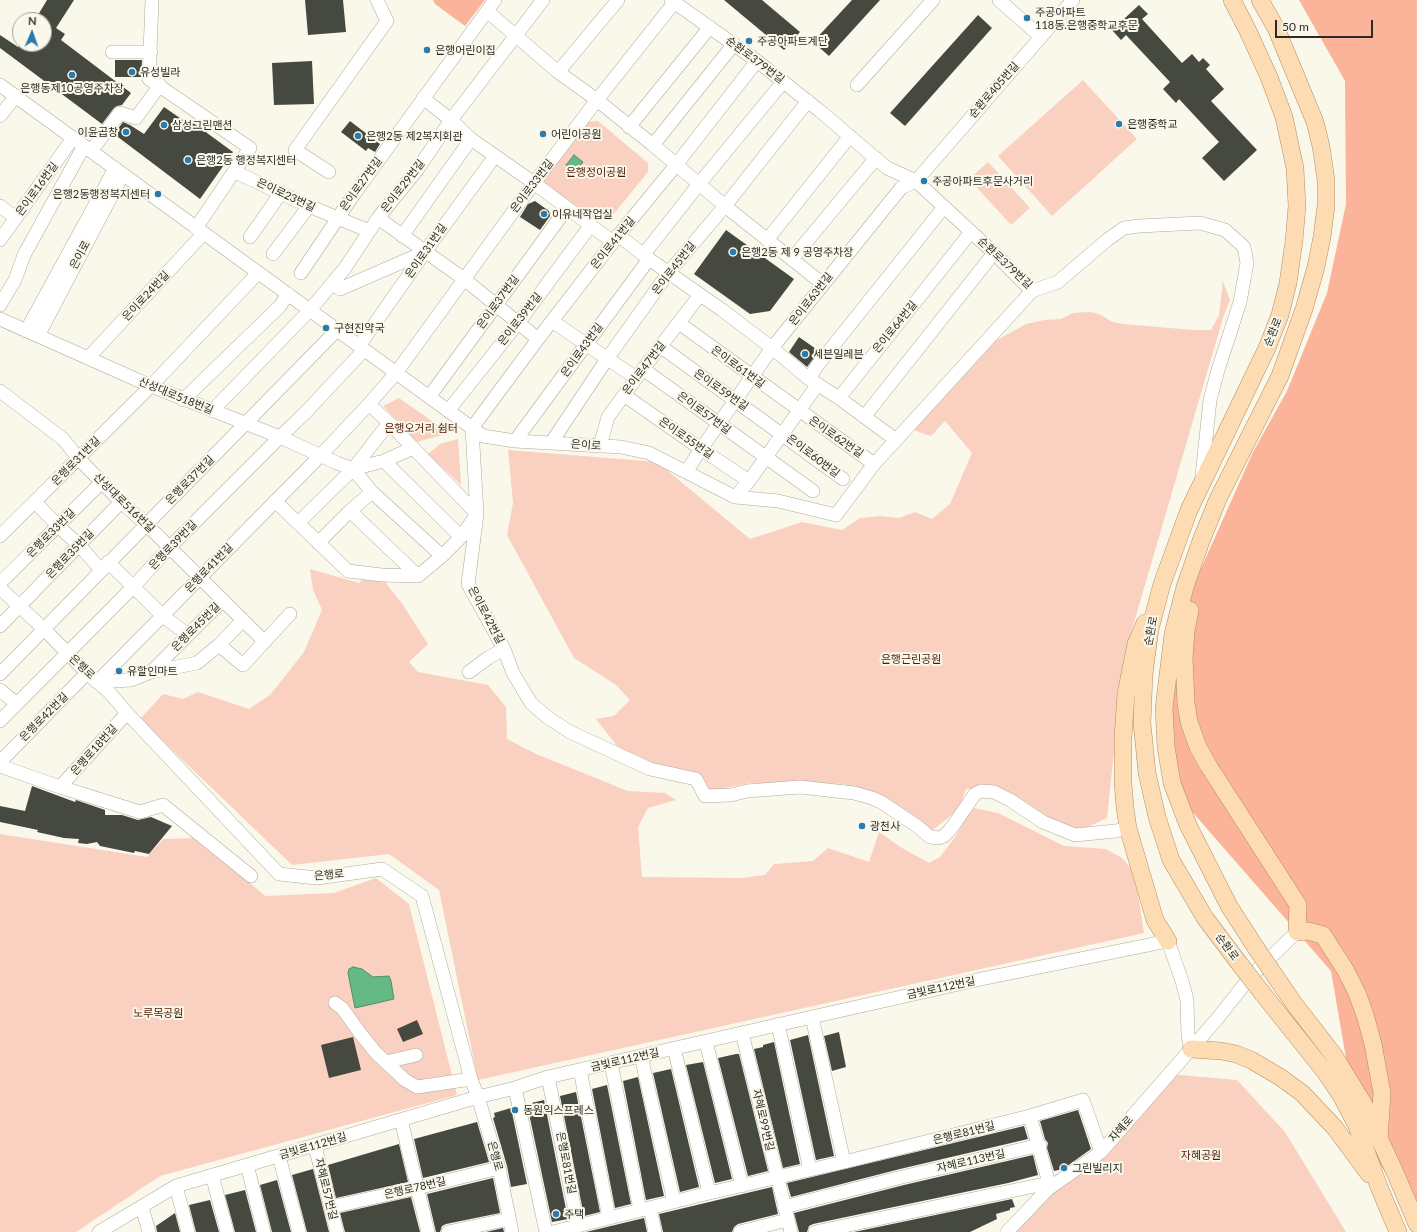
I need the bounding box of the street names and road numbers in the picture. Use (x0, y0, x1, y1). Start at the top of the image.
street label: 순환로379번길 (723, 34, 787, 86)
street label: 순환로405번길 (966, 59, 1022, 121)
street label: 은이로27번길 (337, 154, 385, 214)
street label: 은이로29번길 (378, 157, 428, 215)
street label: 은이로33번길 (508, 157, 556, 215)
street label: 은이로16번길 (13, 159, 61, 219)
street label: 은이로23번길 (254, 176, 318, 214)
street label: 은이로41번길 (588, 214, 638, 272)
street label: 은이로31번길 (402, 221, 450, 281)
street label: 순환로379번길 (975, 234, 1035, 292)
street label: 은이로 (67, 238, 93, 272)
street label: 은이로45번길 (649, 239, 699, 297)
street label: 은이로24번길 (120, 268, 172, 324)
street label: 은이로63번길 (786, 270, 836, 328)
street label: 은이로37번길 (474, 272, 522, 332)
street label: 은이로39번길 (495, 290, 545, 348)
street label: 은이로64번길 (870, 298, 920, 356)
street label: 순환로 (1261, 315, 1285, 349)
street label: 은이로43번길 (558, 320, 606, 380)
street label: 은이로47번길 (620, 339, 668, 397)
street label: 은이로61번길 (708, 343, 768, 391)
street label: 은이로59번길 (691, 366, 751, 414)
street label: 산성대로518번길 (137, 375, 215, 417)
street label: 은이로57번길 (674, 389, 734, 437)
street label: 은이로62번길 (806, 413, 866, 461)
street label: 은이로55번길 (656, 414, 716, 462)
street label: 은이로60번길 (784, 432, 842, 480)
street label: 은행로31번길 (49, 434, 103, 488)
street label: 은이로 (570, 437, 602, 453)
street label: 은행로37번길 (163, 453, 217, 507)
street label: 산성대로516번길 (91, 471, 157, 535)
street label: 은행로33번길 (24, 506, 78, 560)
street label: 은행로39번길 (146, 518, 200, 572)
street label: 은행로35번길 (43, 527, 97, 581)
street label: 은행로41번길 (182, 541, 236, 595)
street label: 은이로42번길 (465, 584, 507, 646)
street label: 은행로45번길 (169, 600, 223, 654)
street label: 순환로 (1142, 615, 1160, 647)
street label: 은행로 (66, 652, 98, 682)
street label: 은행로42번길 (17, 690, 71, 744)
street label: 은행로18번길 (68, 722, 120, 778)
street label: 은행로 (313, 867, 345, 883)
street label: 순환로 (1213, 931, 1241, 963)
street label: 금빛로112번길 (906, 974, 976, 1002)
street label: 금빛로112번길 (590, 1046, 660, 1074)
street label: 자혜로99번길 (749, 1088, 777, 1152)
street label: 자혜로 (1106, 1113, 1136, 1145)
street label: 은행로81번길 (932, 1119, 996, 1147)
street label: 금빛로112번길 (278, 1130, 348, 1162)
street label: 은행로81번길 (553, 1131, 579, 1195)
street label: 은행로 (485, 1140, 505, 1172)
street label: 자혜로113번길 (936, 1147, 1006, 1175)
street label: 자혜로57번길 (312, 1157, 340, 1221)
street label: 은행로78번길 (383, 1174, 447, 1202)

